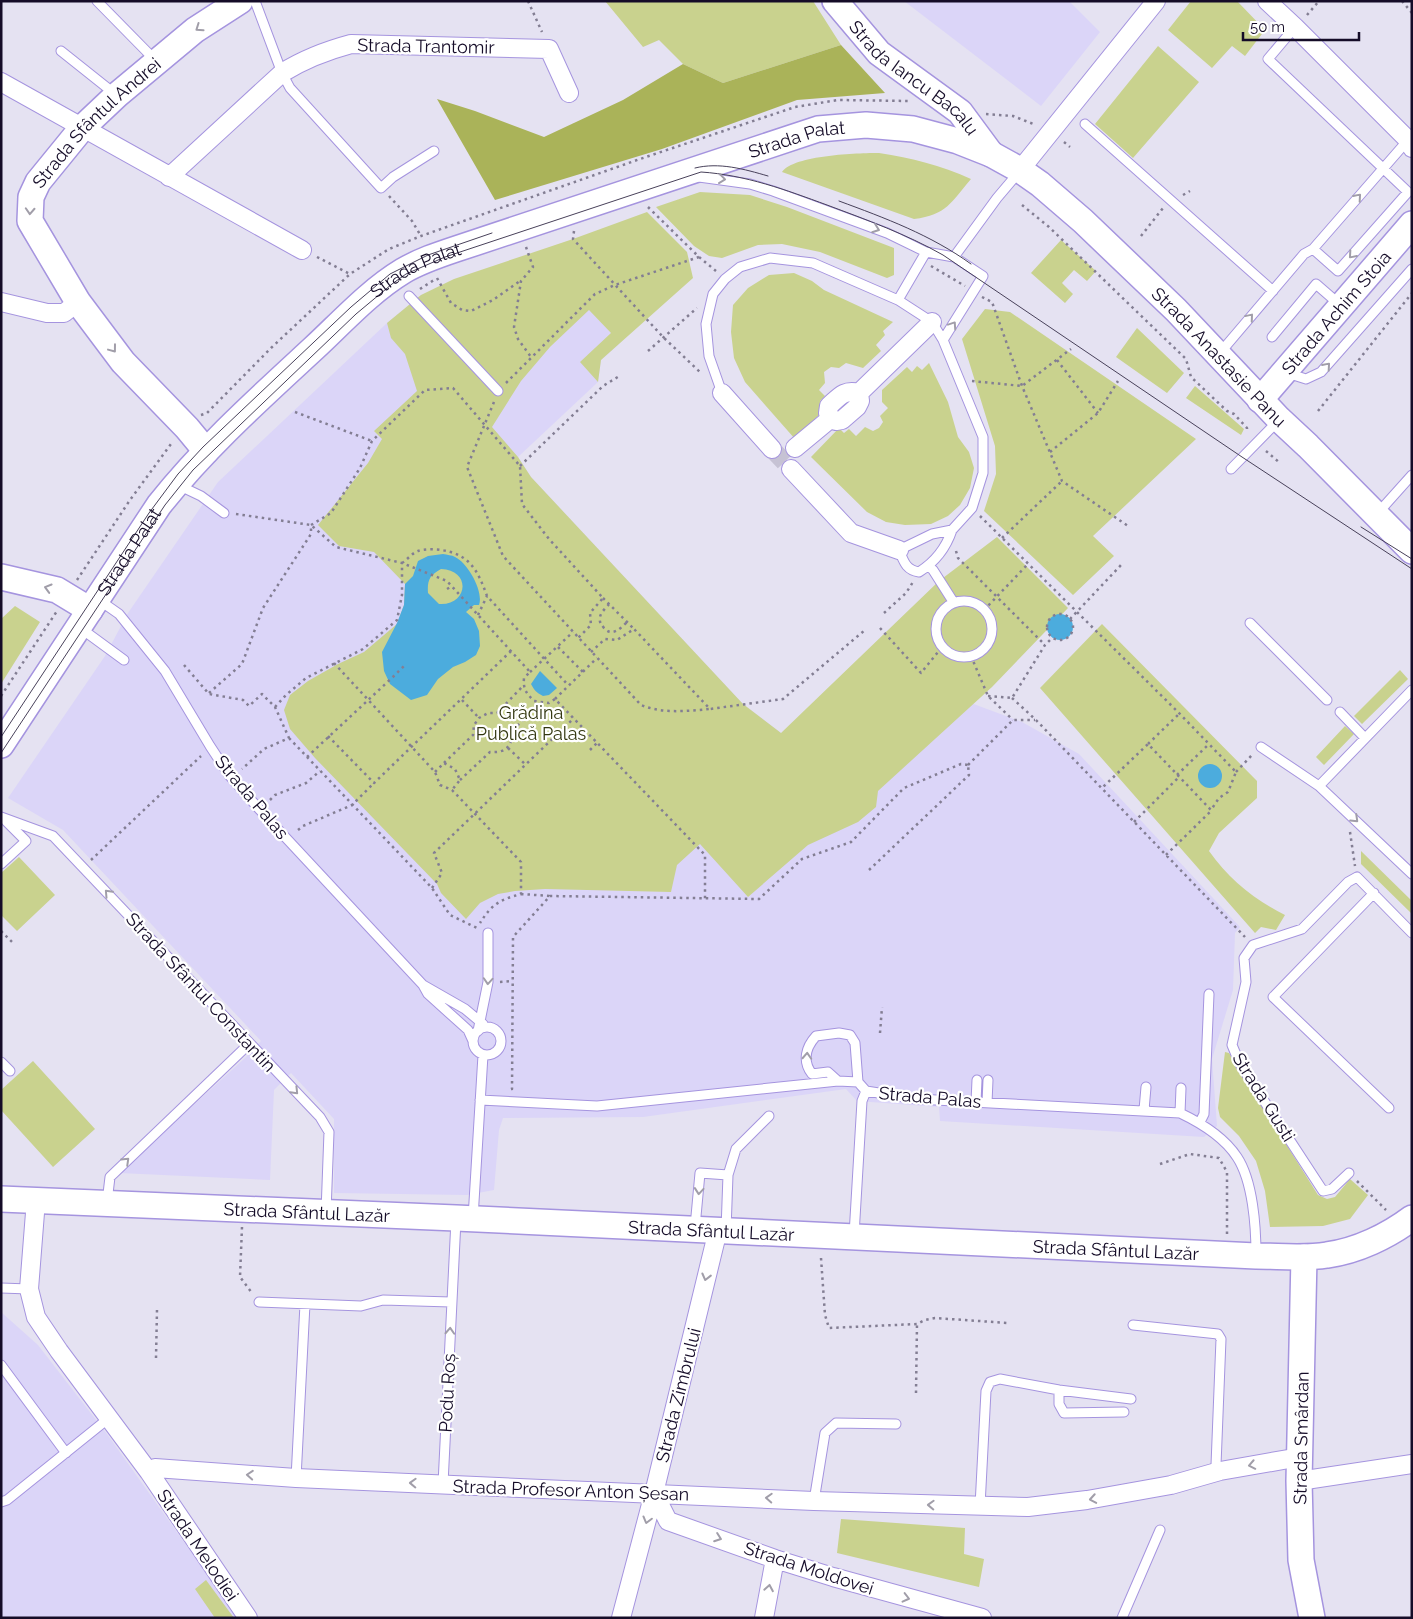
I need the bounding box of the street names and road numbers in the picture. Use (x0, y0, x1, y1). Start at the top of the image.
street label: Strada Iancu Bacalu (845, 16, 984, 139)
street label: Strada Trantomir (357, 34, 495, 58)
street label: Strada Sfântul Andrei (27, 53, 165, 192)
street label: Strada Palat (745, 116, 846, 162)
street label: Strada Palat (366, 238, 464, 302)
street label: Strada Achim Stoia (1277, 246, 1395, 378)
street label: Strada Anastasie Panu (1148, 283, 1291, 431)
street label: Strada Palat (92, 504, 165, 599)
street label: Strada Palas (211, 751, 293, 843)
street label: Strada Sfântul Constantin (122, 908, 280, 1076)
street label: Strada Gusti (1228, 1049, 1300, 1145)
street label: Strada Palas (878, 1082, 982, 1112)
street label: Strada Sfântul Lazăr (223, 1198, 391, 1226)
street label: Strada Sfântul Lazăr (628, 1216, 796, 1245)
street label: Strada Sfântul Lazăr (1032, 1235, 1200, 1264)
street label: Strada Zimbrului (651, 1326, 705, 1464)
street label: Podu Roș (434, 1353, 460, 1433)
street label: Strada Smârdan (1289, 1371, 1313, 1505)
street label: Strada Profesor Anton Șesan (452, 1475, 690, 1505)
street label: Strada Melodiei (153, 1485, 243, 1605)
street label: Strada Moldovei (742, 1537, 876, 1599)

